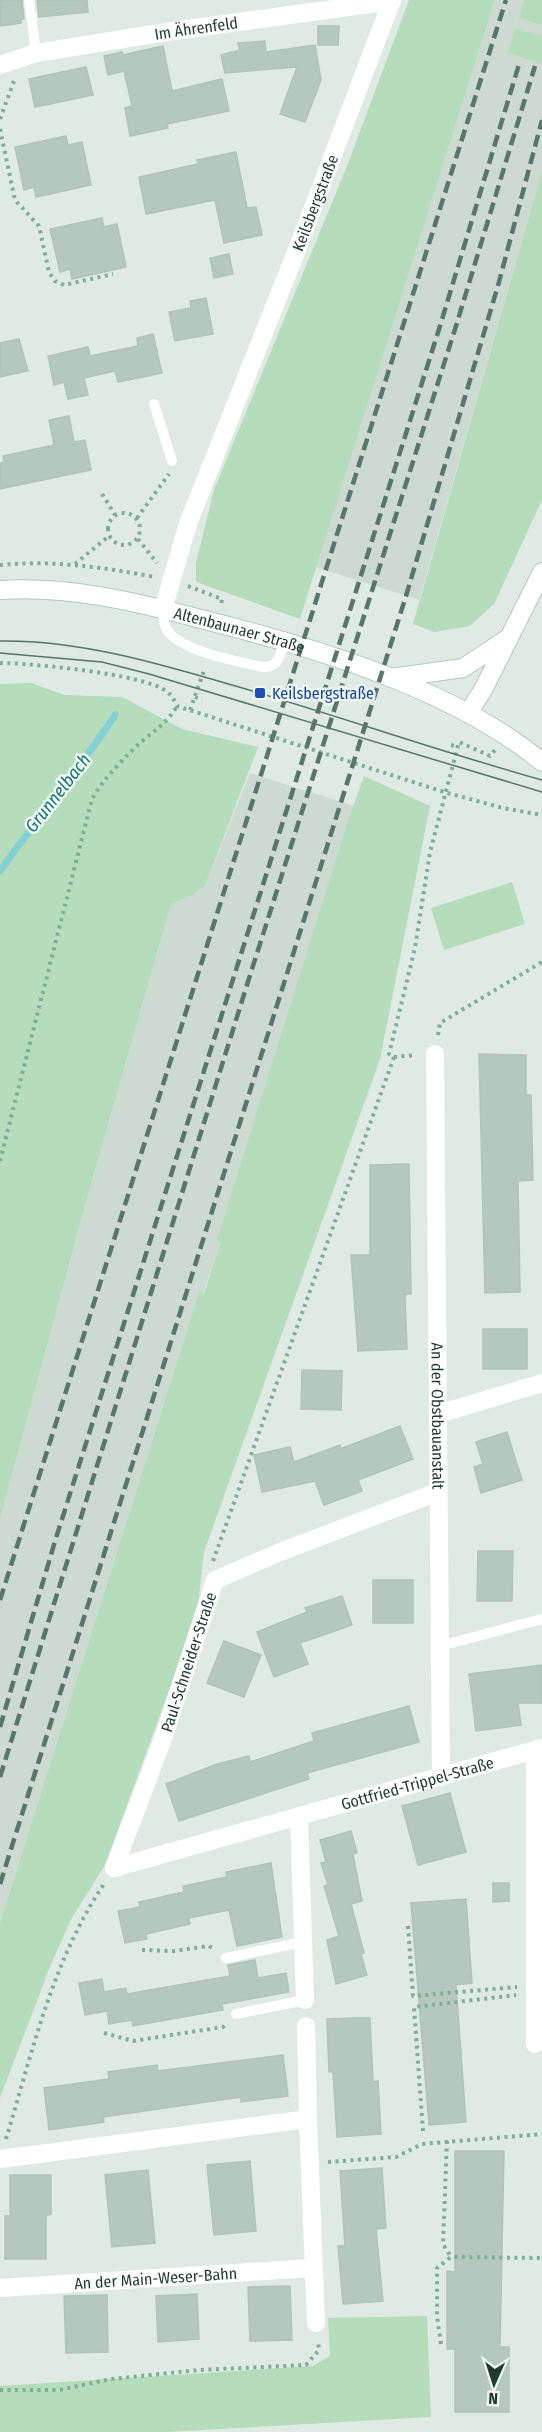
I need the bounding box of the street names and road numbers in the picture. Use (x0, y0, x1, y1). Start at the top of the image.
street label: Im Ährenfeld (153, 13, 239, 43)
street label: Keilsbergstraße (288, 152, 342, 254)
street label: Altenbaunaer Straße (172, 603, 307, 657)
street label: An der Obstbauanstalt (428, 1342, 448, 1490)
street label: Paul-Schneider-Straße (156, 1590, 220, 1734)
street label: Gottfried-Trippel-Straße (339, 1753, 496, 1813)
street label: An der Main-Weser-Bahn (74, 2263, 238, 2293)

